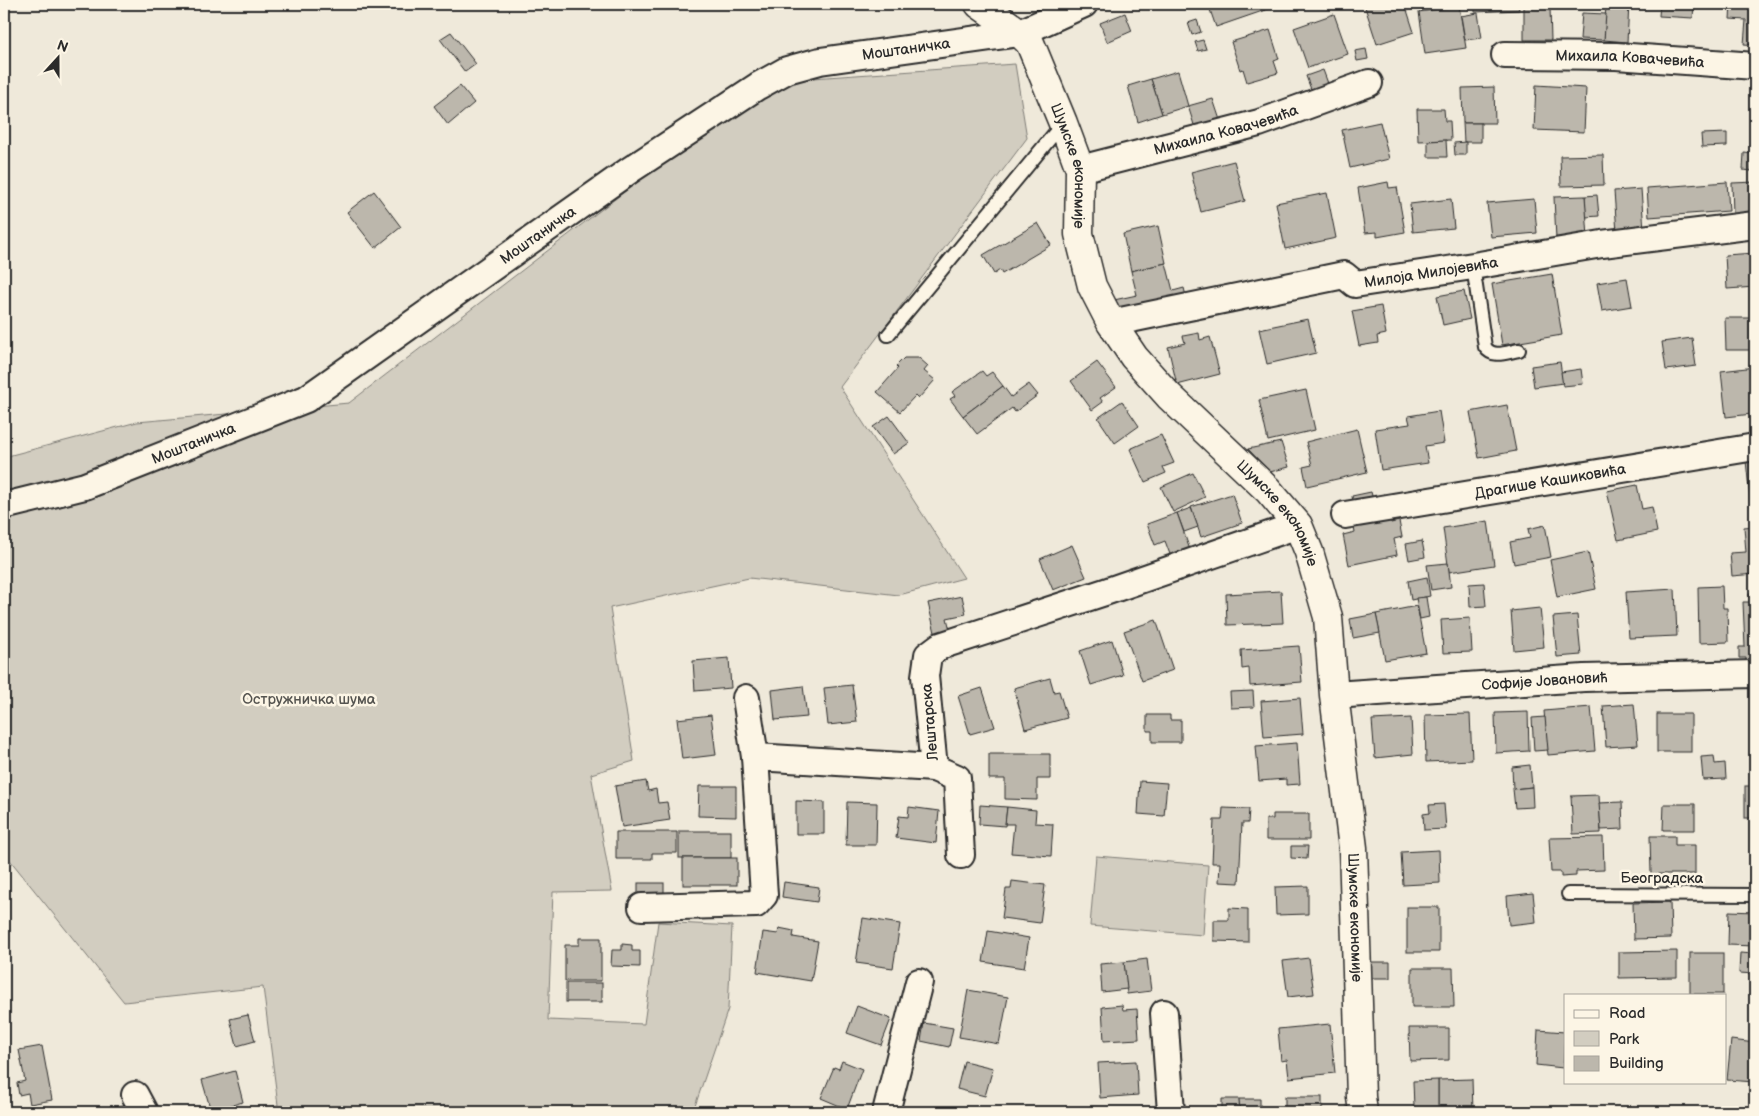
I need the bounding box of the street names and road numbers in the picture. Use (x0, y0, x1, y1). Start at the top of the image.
street label: Моштаничка (861, 33, 951, 65)
street label: Михаила Ковачевића (1555, 46, 1705, 72)
street label: Шумске економије (1046, 100, 1090, 229)
street label: Михаила Ковачевића (1152, 100, 1301, 159)
street label: Моштаничка (496, 202, 580, 268)
street label: Милоја Милојевића (1363, 252, 1500, 292)
street label: Моштаничка (149, 418, 238, 468)
street label: Шумске економије (1233, 456, 1322, 568)
street label: Драгише Кашиковића (1473, 459, 1627, 503)
street label: Софије Јовановић (1481, 668, 1608, 694)
street label: Лештарска (917, 682, 943, 762)
street label: Шумске економије (1344, 852, 1367, 982)
street label: Београдска (1621, 869, 1704, 888)

